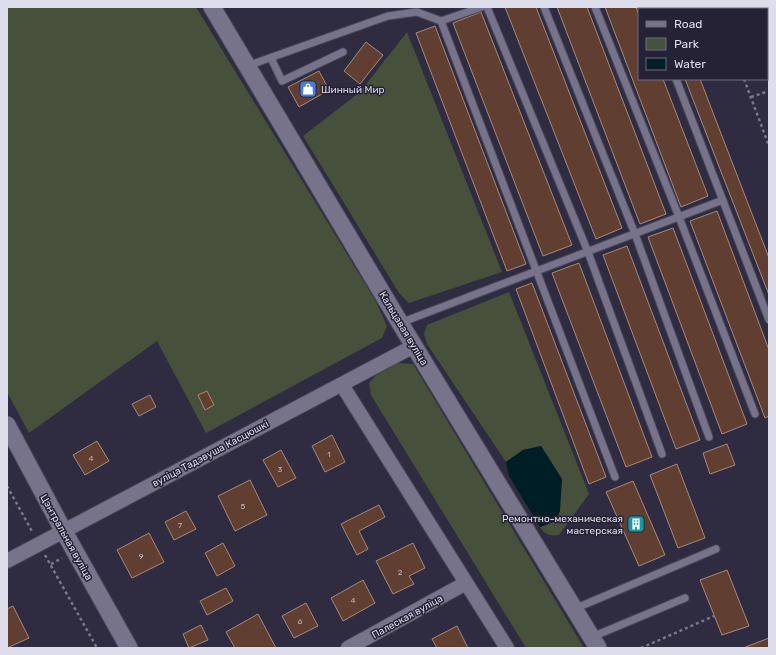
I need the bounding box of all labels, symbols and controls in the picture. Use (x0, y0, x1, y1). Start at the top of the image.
legend (638, 8, 768, 80)
text: Road (674, 17, 702, 31)
text: Park (674, 37, 700, 51)
text: Water (674, 57, 706, 71)
shop icon: Шинный Мир (298, 79, 318, 99)
place label: Шинный Мир (321, 84, 384, 96)
street label: Кальцавая вуліца (376, 289, 430, 368)
street label: вуліца Тадэвуша Касцюшкі (150, 418, 271, 490)
house number: 1 (327, 450, 331, 459)
house number: 4 (89, 454, 94, 463)
house number: 3 (278, 465, 283, 474)
street label: Цэнтральная вуліца (37, 492, 95, 583)
house number: 5 (241, 502, 246, 511)
place label: Ремонтно-механическая мастерская (502, 513, 623, 537)
building icon: Ремонтно-механическая мастерская (626, 514, 646, 534)
house number: 7 (178, 521, 182, 530)
house number: 9 (139, 552, 144, 561)
house number: 2 (398, 568, 403, 577)
street label: Палеская вуліца (370, 592, 445, 641)
house number: 4 (351, 596, 356, 605)
house number: 6 (298, 617, 303, 626)

